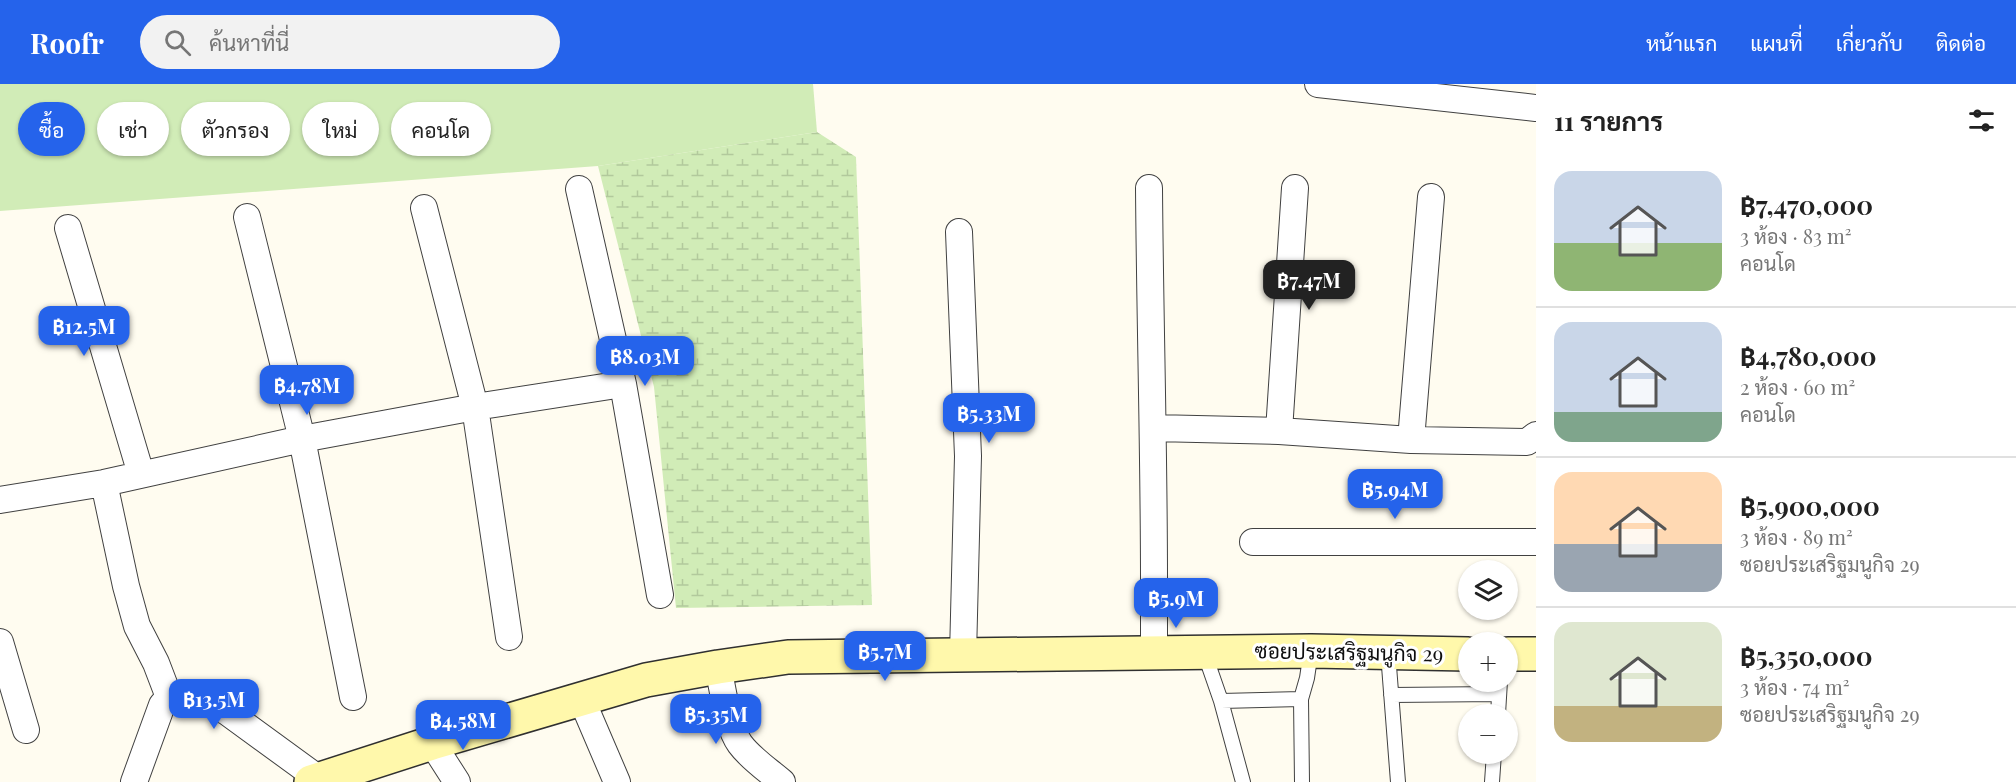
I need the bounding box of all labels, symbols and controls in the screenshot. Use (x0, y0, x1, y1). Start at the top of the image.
search box (140, 15, 560, 69)
text: Roofr (30, 24, 104, 61)
icon: search (161, 26, 194, 59)
text: ค้นหาที่นี่ (209, 27, 289, 57)
text: หน้าแรก (1646, 28, 1717, 56)
text: แผนที่ (1750, 28, 1803, 56)
text: เกี่ยวกับ (1836, 28, 1903, 56)
text: ติดต่อ (1936, 28, 1986, 56)
chip: ซื้อ (18, 102, 85, 156)
chip: เช่า (97, 102, 169, 156)
chip: ตัวกรอง (181, 102, 290, 156)
chip: ใหม่ (302, 102, 379, 156)
chip: คอนโด (391, 102, 491, 156)
text: 11 รายการ (1554, 103, 1663, 138)
icon: filters (1965, 104, 1998, 137)
text: ฿7,470,000 (1740, 187, 1873, 222)
icon: home (1602, 195, 1674, 267)
text: 3 ห้อง · 83 m² (1740, 222, 1851, 249)
text: คอนโด (1740, 249, 1796, 276)
pin: ฿7.47M (1260, 260, 1358, 311)
text: ฿7.47M (1277, 266, 1341, 293)
pin: ฿12.5M (35, 306, 133, 357)
text: ฿12.5M (52, 312, 116, 339)
pin: ฿8.03M (596, 336, 694, 387)
text: ฿4,780,000 (1740, 338, 1876, 373)
text: ฿8.03M (610, 342, 680, 369)
icon: home (1602, 346, 1674, 418)
pin: ฿4.78M (258, 365, 356, 416)
text: ฿4.78M (274, 371, 340, 398)
text: 2 ห้อง · 60 m² (1740, 373, 1855, 400)
pin: ฿5.33M (940, 393, 1038, 444)
text: ฿5.33M (957, 399, 1021, 426)
text: คอนโด (1740, 400, 1796, 427)
pin: ฿5.94M (1346, 469, 1444, 520)
text: ฿5.94M (1362, 475, 1428, 502)
text: ฿5,900,000 (1740, 488, 1880, 523)
icon: home (1602, 496, 1674, 568)
text: 3 ห้อง · 89 m² (1740, 523, 1853, 550)
text: ซอยประเสริฐมนูกิจ 29 (1740, 550, 1920, 577)
map controls (1458, 560, 1518, 764)
button: layers (1458, 560, 1518, 620)
pin: ฿5.9M (1134, 578, 1218, 629)
text: ฿5.9M (1148, 584, 1204, 611)
pin: ฿5.7M (843, 631, 927, 682)
button: + (1458, 632, 1518, 692)
street label: ซอยประเสริฐมนูกิจ 29 (1254, 635, 1444, 670)
text: ฿5.7M (858, 637, 912, 664)
text: ฿5,350,000 (1740, 638, 1873, 673)
icon: home (1602, 646, 1674, 718)
text: 3 ห้อง · 74 m² (1740, 673, 1850, 700)
pin: ฿13.5M (165, 679, 263, 730)
text: ฿13.5M (183, 685, 245, 712)
pin: ฿5.35M (667, 694, 765, 745)
pin: ฿4.58M (414, 700, 512, 751)
text: ฿5.35M (684, 700, 748, 727)
text: ซอยประเสริฐมนูกิจ 29 (1740, 700, 1920, 727)
button: − (1458, 704, 1518, 764)
text: ฿4.58M (430, 706, 496, 733)

